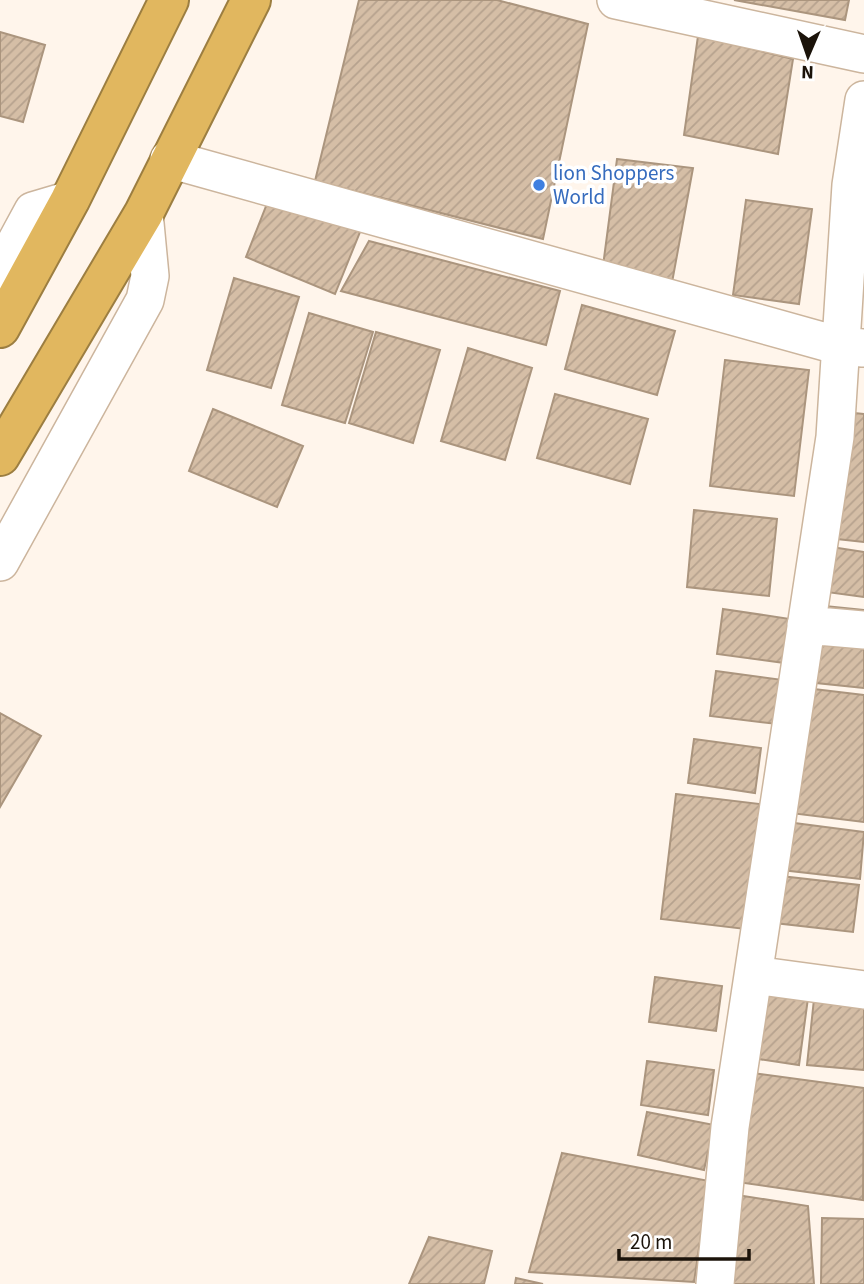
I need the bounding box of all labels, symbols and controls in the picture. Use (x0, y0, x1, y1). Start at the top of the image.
north arrow (773, 21, 843, 91)
text: N (801, 58, 814, 85)
place label: lion Shoppers World (553, 158, 675, 212)
marker: lion Shoppers World (531, 177, 547, 193)
scale bar (619, 1218, 748, 1262)
text: 20 m (630, 1227, 672, 1257)

